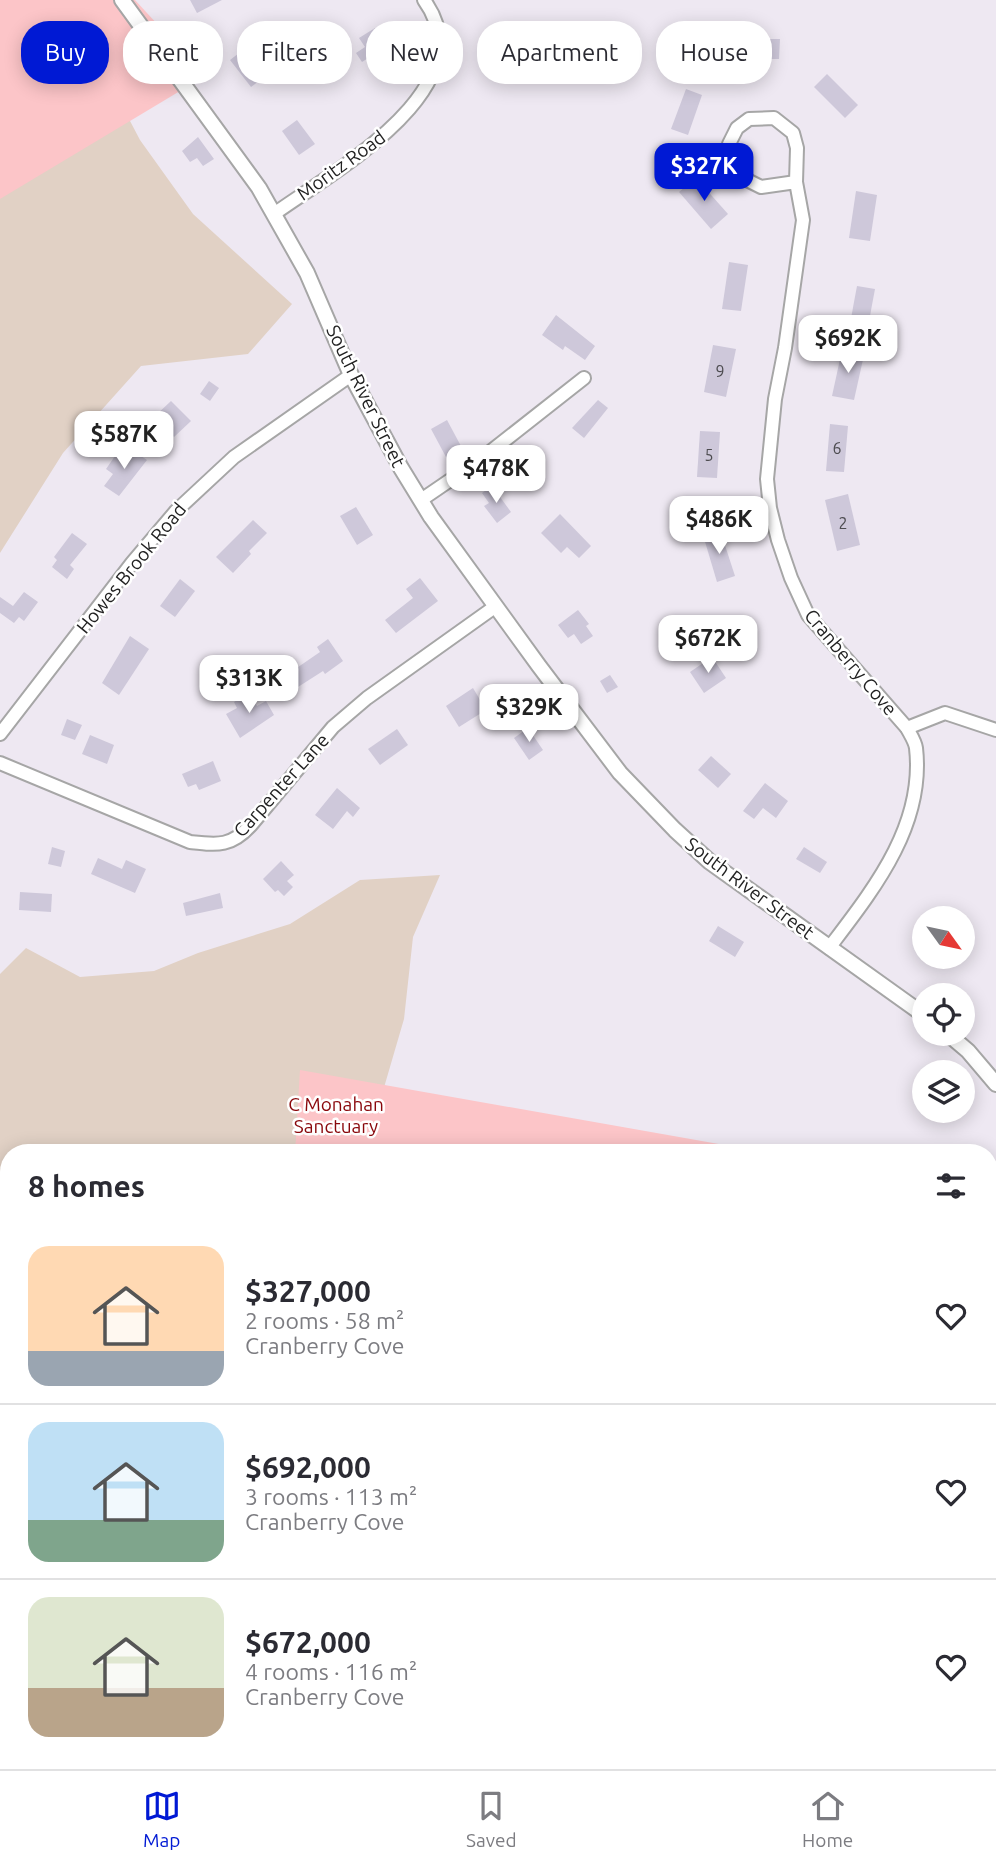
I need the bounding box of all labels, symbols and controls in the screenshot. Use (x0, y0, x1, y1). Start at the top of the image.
chip: Buy (21, 21, 109, 84)
chip: Rent (123, 21, 223, 84)
chip: Filters (237, 21, 352, 84)
chip: New (366, 21, 463, 84)
chip: Apartment (477, 21, 642, 84)
chip: House (656, 21, 772, 84)
street label: Moritz Road (293, 126, 389, 204)
pin: $327K (655, 144, 753, 203)
text: $327K (670, 153, 738, 178)
pin: $692K (799, 316, 897, 375)
street label: South River Street (322, 321, 410, 471)
text: $692K (814, 325, 882, 350)
house number: 9 (715, 362, 725, 380)
pin: $587K (75, 412, 173, 471)
text: $587K (90, 421, 158, 446)
house number: 6 (832, 439, 842, 457)
pin: $478K (447, 446, 545, 505)
house number: 5 (704, 446, 714, 464)
text: $478K (462, 455, 530, 480)
pin: $486K (670, 496, 768, 556)
street label: Howes Brook Road (72, 498, 190, 638)
text: $486K (685, 506, 753, 531)
house number: 2 (838, 514, 848, 532)
street label: Cranberry Cove (800, 604, 902, 720)
pin: $672K (659, 616, 757, 675)
text: $672K (674, 625, 742, 650)
pin: $313K (200, 656, 298, 715)
text: $313K (215, 665, 283, 690)
pin: $329K (480, 684, 578, 744)
text: $329K (495, 694, 563, 719)
street label: Carpenter Lane (229, 729, 333, 841)
street label: South River Street (681, 832, 819, 944)
north arrow (912, 906, 975, 970)
map controls (912, 906, 975, 1123)
button: locate (912, 983, 975, 1046)
button: layers (912, 1060, 975, 1123)
park label: C Monahan Sanctuary (288, 1093, 384, 1137)
icon: filters (932, 1167, 970, 1205)
text: 8 homes (28, 1169, 145, 1203)
icon: home (84, 1274, 168, 1358)
text: $327,000 (245, 1274, 371, 1308)
icon: heart (932, 1297, 970, 1335)
text: 2 rooms · 58 m² (245, 1308, 404, 1333)
text: Cranberry Cove (245, 1333, 405, 1358)
icon: home (84, 1450, 168, 1534)
text: $692,000 (245, 1450, 371, 1484)
icon: heart (932, 1473, 970, 1511)
text: 3 rooms · 113 m² (245, 1484, 417, 1509)
text: Cranberry Cove (245, 1509, 405, 1534)
icon: home (84, 1625, 168, 1709)
text: $672,000 (245, 1625, 371, 1659)
icon: heart (932, 1648, 970, 1686)
text: 4 rooms · 116 m² (245, 1659, 417, 1684)
text: Cranberry Cove (245, 1684, 405, 1709)
tab: Map (143, 1787, 181, 1851)
tab: Saved (466, 1787, 517, 1851)
tab: Home (802, 1787, 853, 1851)

